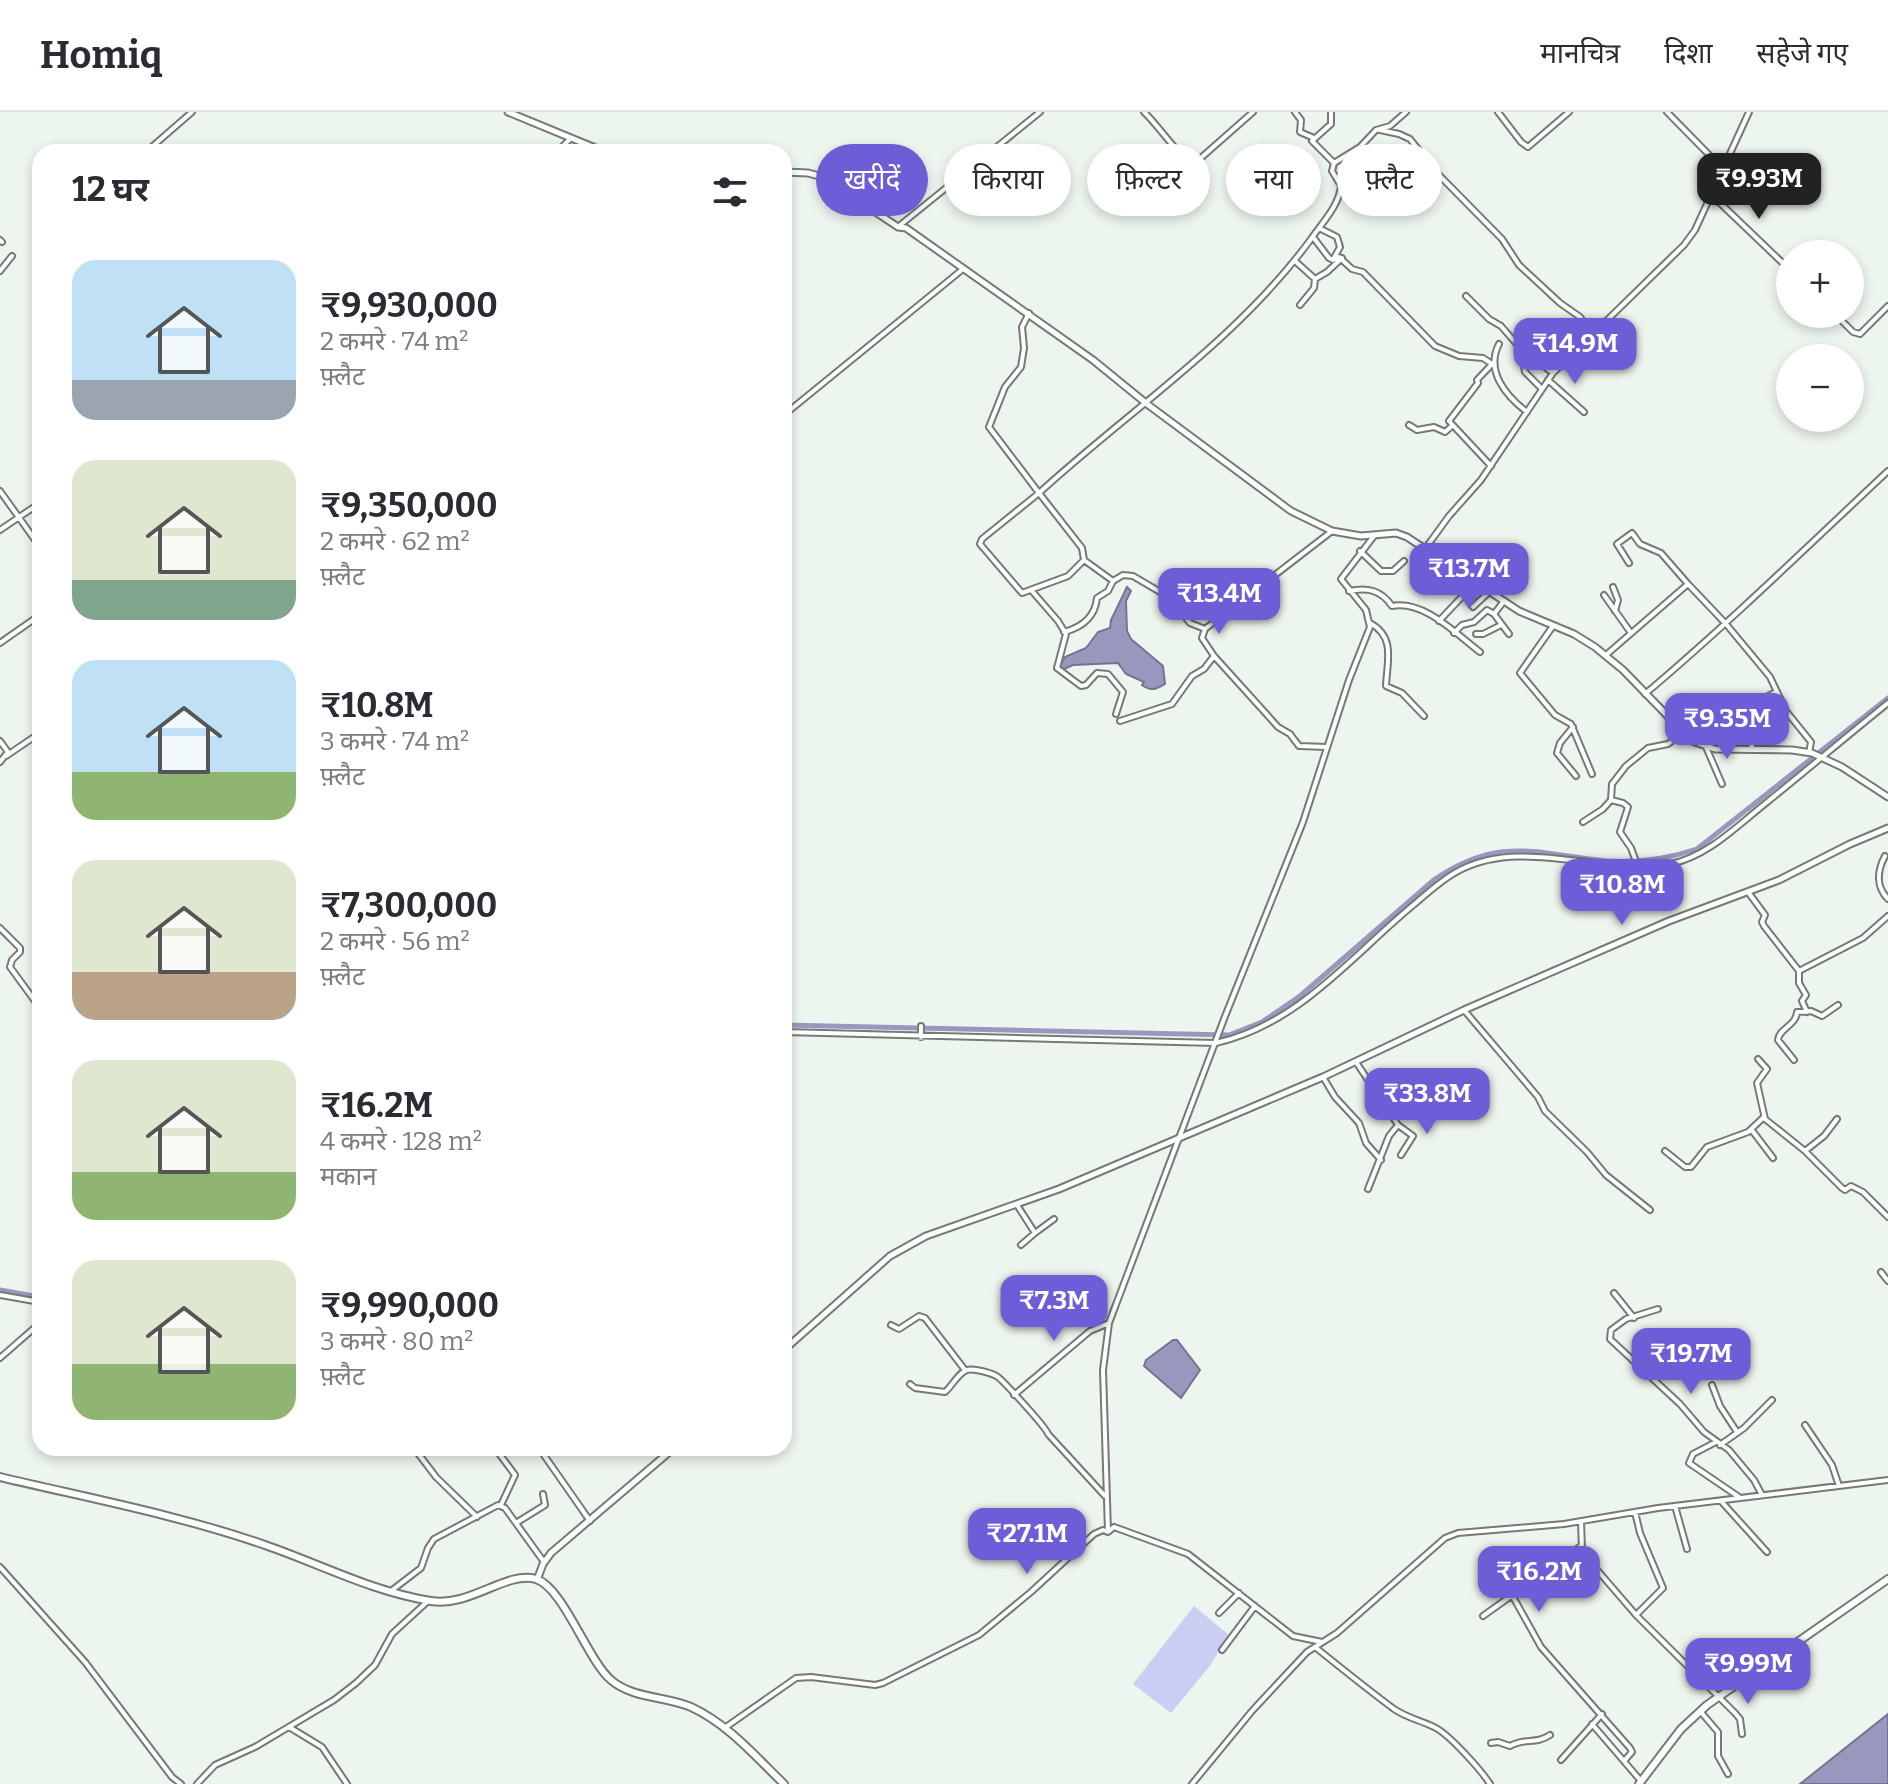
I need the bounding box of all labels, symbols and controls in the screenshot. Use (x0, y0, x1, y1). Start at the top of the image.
text: Homiq (40, 32, 162, 78)
text: मानचित्र (1540, 37, 1620, 70)
text: दिशा (1664, 37, 1713, 70)
text: सहेजे गए (1757, 37, 1848, 70)
chip: खरीदें (816, 144, 928, 216)
chip: किराया (944, 144, 1071, 216)
chip: फ़िल्टर (1087, 144, 1210, 216)
chip: नया (1226, 144, 1321, 216)
chip: फ़्लैट (1337, 144, 1442, 216)
pin: ₹9.93M (1694, 153, 1824, 221)
text: ₹9.93M (1715, 163, 1803, 194)
text: 12 घर (72, 169, 149, 210)
icon: filters (708, 170, 752, 214)
map controls (1776, 240, 1864, 432)
button: + (1776, 240, 1864, 328)
text: ₹9,930,000 (320, 285, 498, 326)
icon: home (136, 292, 232, 388)
pin: ₹14.9M (1510, 318, 1640, 386)
text: 2 कमरे · 74 m² (320, 326, 469, 357)
text: ₹14.9M (1532, 328, 1618, 359)
button: − (1776, 344, 1864, 432)
text: फ़्लैट (320, 361, 365, 392)
text: ₹9,350,000 (320, 485, 498, 526)
icon: home (136, 492, 232, 588)
text: 2 कमरे · 62 m² (320, 526, 470, 557)
pin: ₹13.7M (1404, 543, 1534, 611)
text: ₹13.7M (1428, 553, 1510, 584)
text: फ़्लैट (320, 561, 365, 592)
pin: ₹13.4M (1154, 568, 1284, 636)
text: ₹13.4M (1176, 578, 1262, 609)
text: ₹10.8M (320, 685, 433, 726)
icon: home (136, 692, 232, 788)
pin: ₹9.35M (1662, 693, 1792, 761)
text: ₹9.35M (1683, 703, 1771, 734)
text: 3 कमरे · 74 m² (320, 726, 469, 757)
text: फ़्लैट (320, 761, 365, 792)
pin: ₹10.8M (1557, 859, 1687, 927)
text: ₹10.8M (1579, 869, 1665, 900)
text: ₹7,300,000 (320, 885, 497, 926)
icon: home (136, 892, 232, 988)
text: 2 कमरे · 56 m² (320, 926, 470, 957)
text: फ़्लैट (320, 961, 365, 992)
pin: ₹33.8M (1362, 1068, 1492, 1136)
text: ₹33.8M (1383, 1078, 1471, 1109)
text: ₹16.2M (320, 1085, 433, 1126)
icon: home (136, 1092, 232, 1188)
text: 4 कमरे · 128 m² (320, 1126, 482, 1157)
text: मकान (320, 1161, 377, 1192)
pin: ₹7.3M (998, 1275, 1110, 1343)
text: ₹9,990,000 (320, 1285, 499, 1326)
text: ₹7.3M (1019, 1285, 1089, 1316)
icon: home (136, 1292, 232, 1388)
text: 3 कमरे · 80 m² (320, 1326, 474, 1357)
pin: ₹19.7M (1626, 1328, 1756, 1396)
text: ₹19.7M (1650, 1338, 1732, 1369)
text: फ़्लैट (320, 1361, 365, 1392)
pin: ₹27.1M (962, 1508, 1092, 1576)
text: ₹27.1M (986, 1518, 1068, 1549)
pin: ₹16.2M (1474, 1546, 1604, 1614)
text: ₹16.2M (1496, 1556, 1582, 1587)
pin: ₹9.99M (1683, 1638, 1813, 1706)
text: ₹9.99M (1703, 1648, 1793, 1679)

